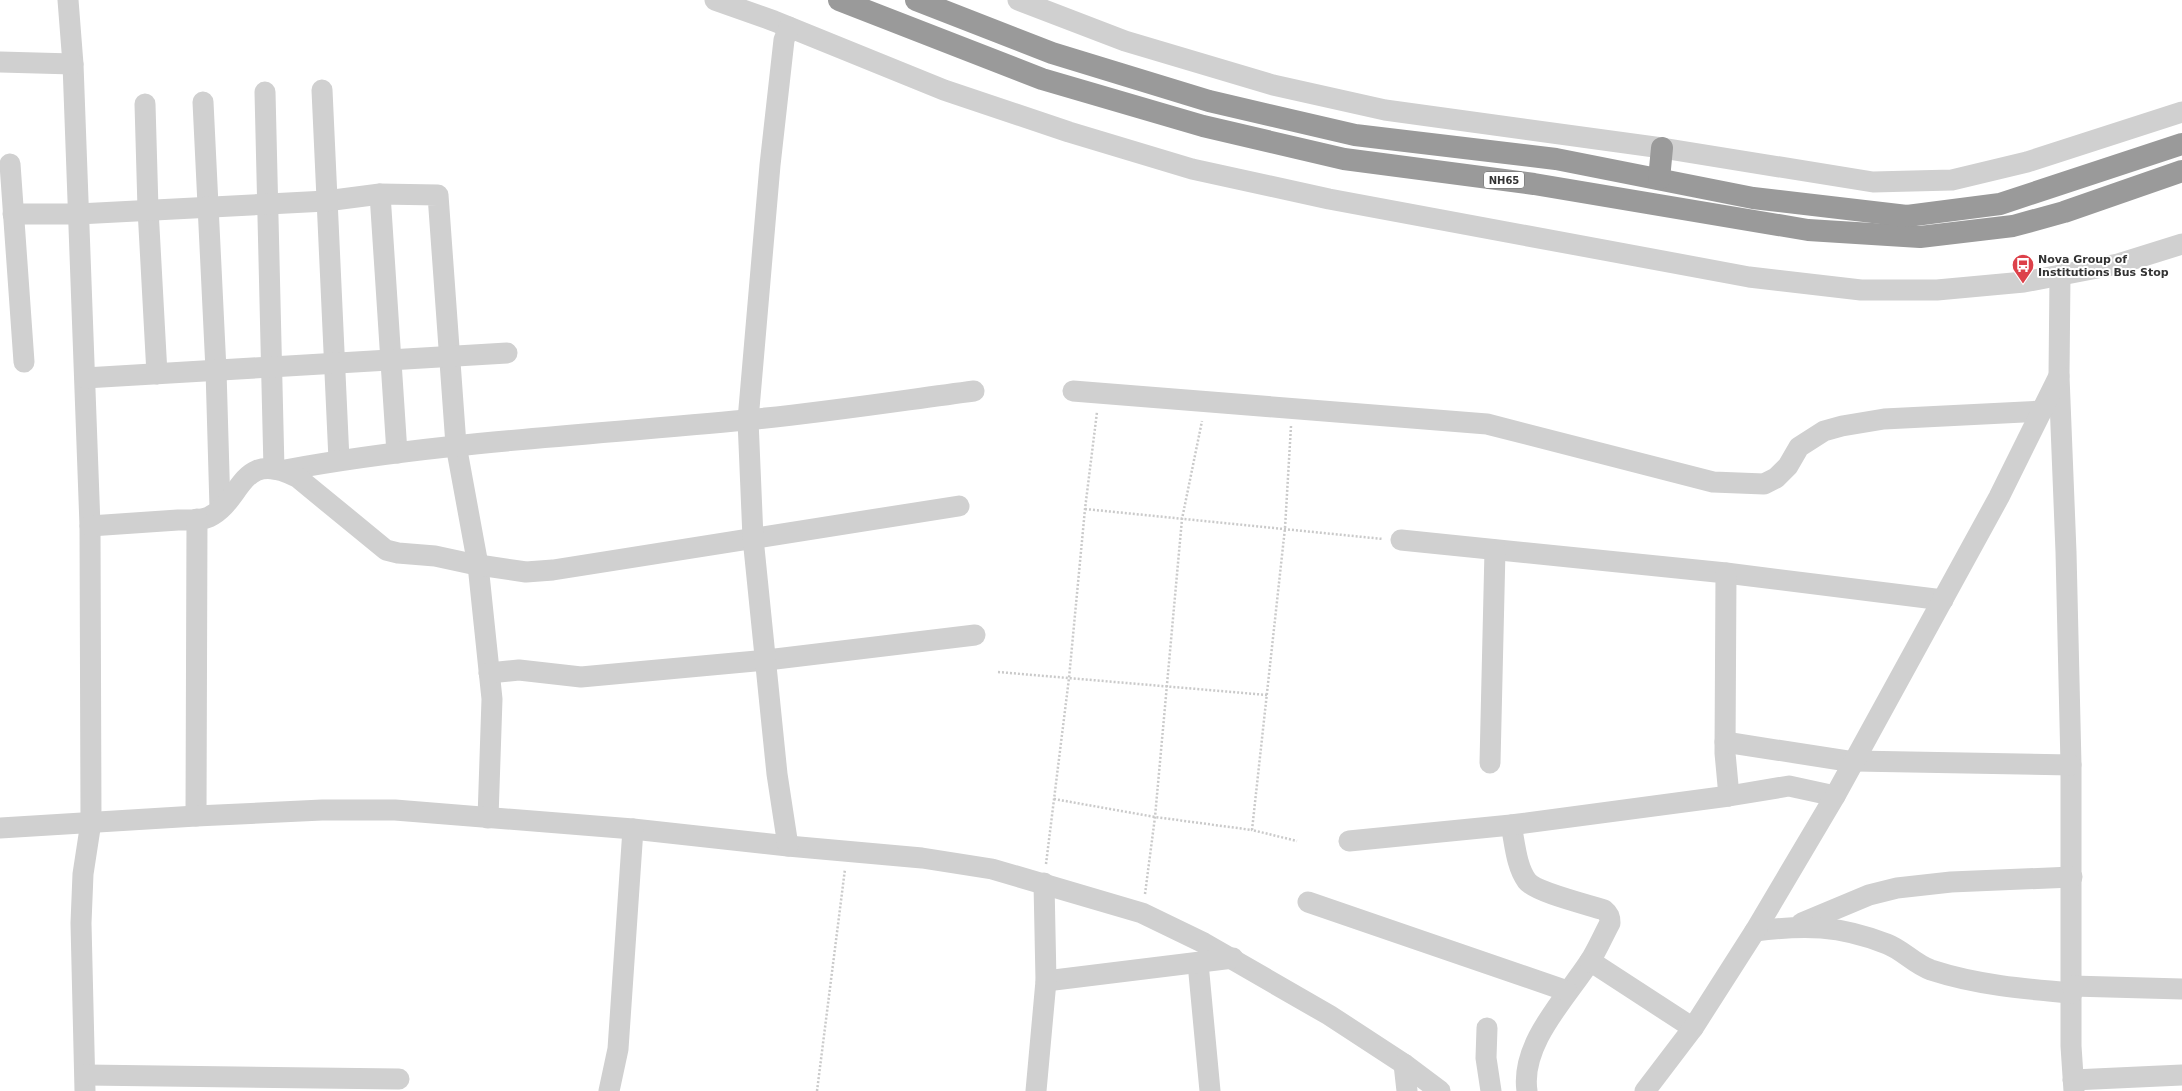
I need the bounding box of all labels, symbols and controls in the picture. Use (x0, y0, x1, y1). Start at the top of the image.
road number: NH65 (1484, 172, 1524, 188)
bus stop icon: Nova Group of Institutions Bus Stop (2010, 252, 2036, 285)
place label: Nova Group of Institutions Bus Stop (2038, 253, 2169, 279)

